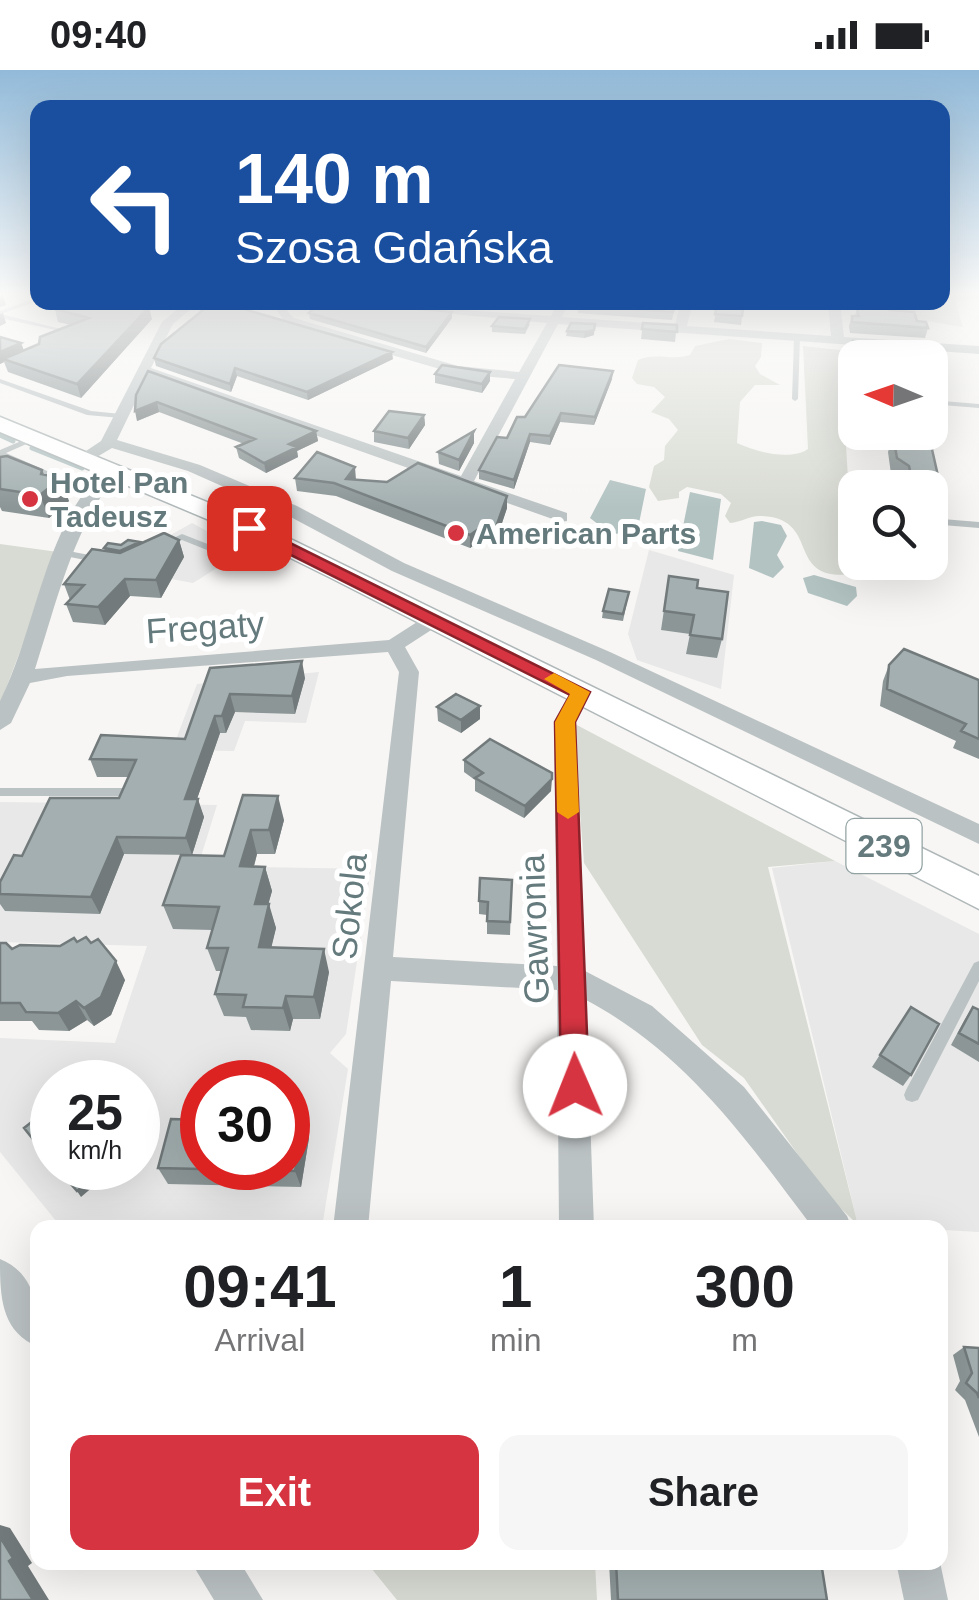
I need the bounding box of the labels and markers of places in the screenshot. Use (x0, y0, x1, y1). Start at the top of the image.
place label: Hotel Pan Tadeusz (50, 466, 188, 533)
pin (207, 486, 292, 571)
marker: Hotel Pan Tadeusz (19, 488, 41, 510)
place label: American Parts (476, 517, 696, 550)
marker: American Parts (445, 522, 467, 544)

